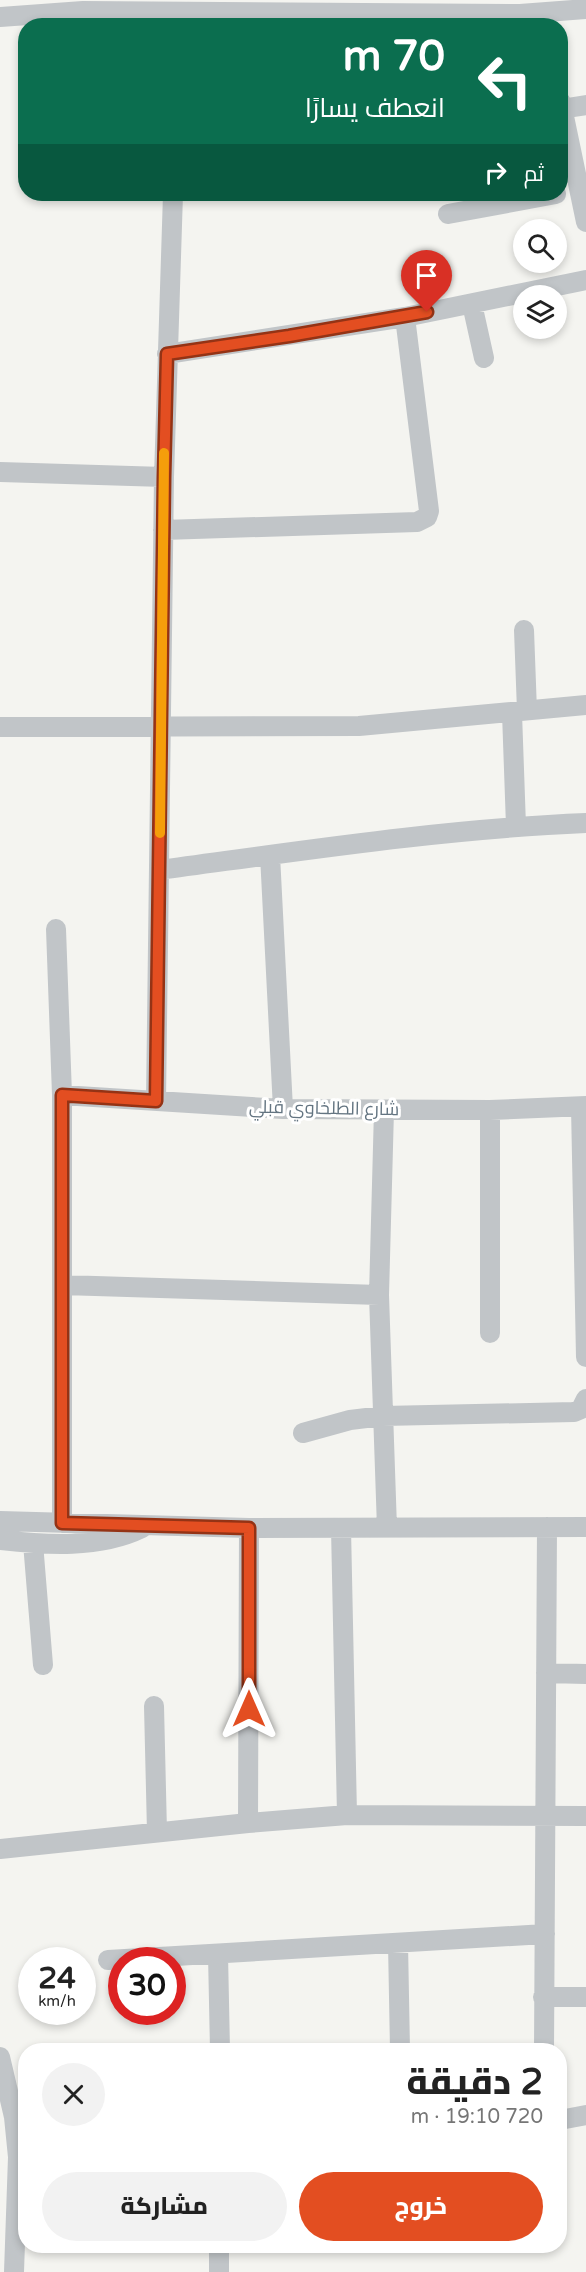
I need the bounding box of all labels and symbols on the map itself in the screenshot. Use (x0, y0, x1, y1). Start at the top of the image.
pin (401, 250, 452, 312)
street label: شارع الطلخاوي قبلي (249, 1096, 399, 1123)
position arrow (217, 1677, 281, 1741)
speed limit sign: 30 (108, 1947, 186, 2025)

